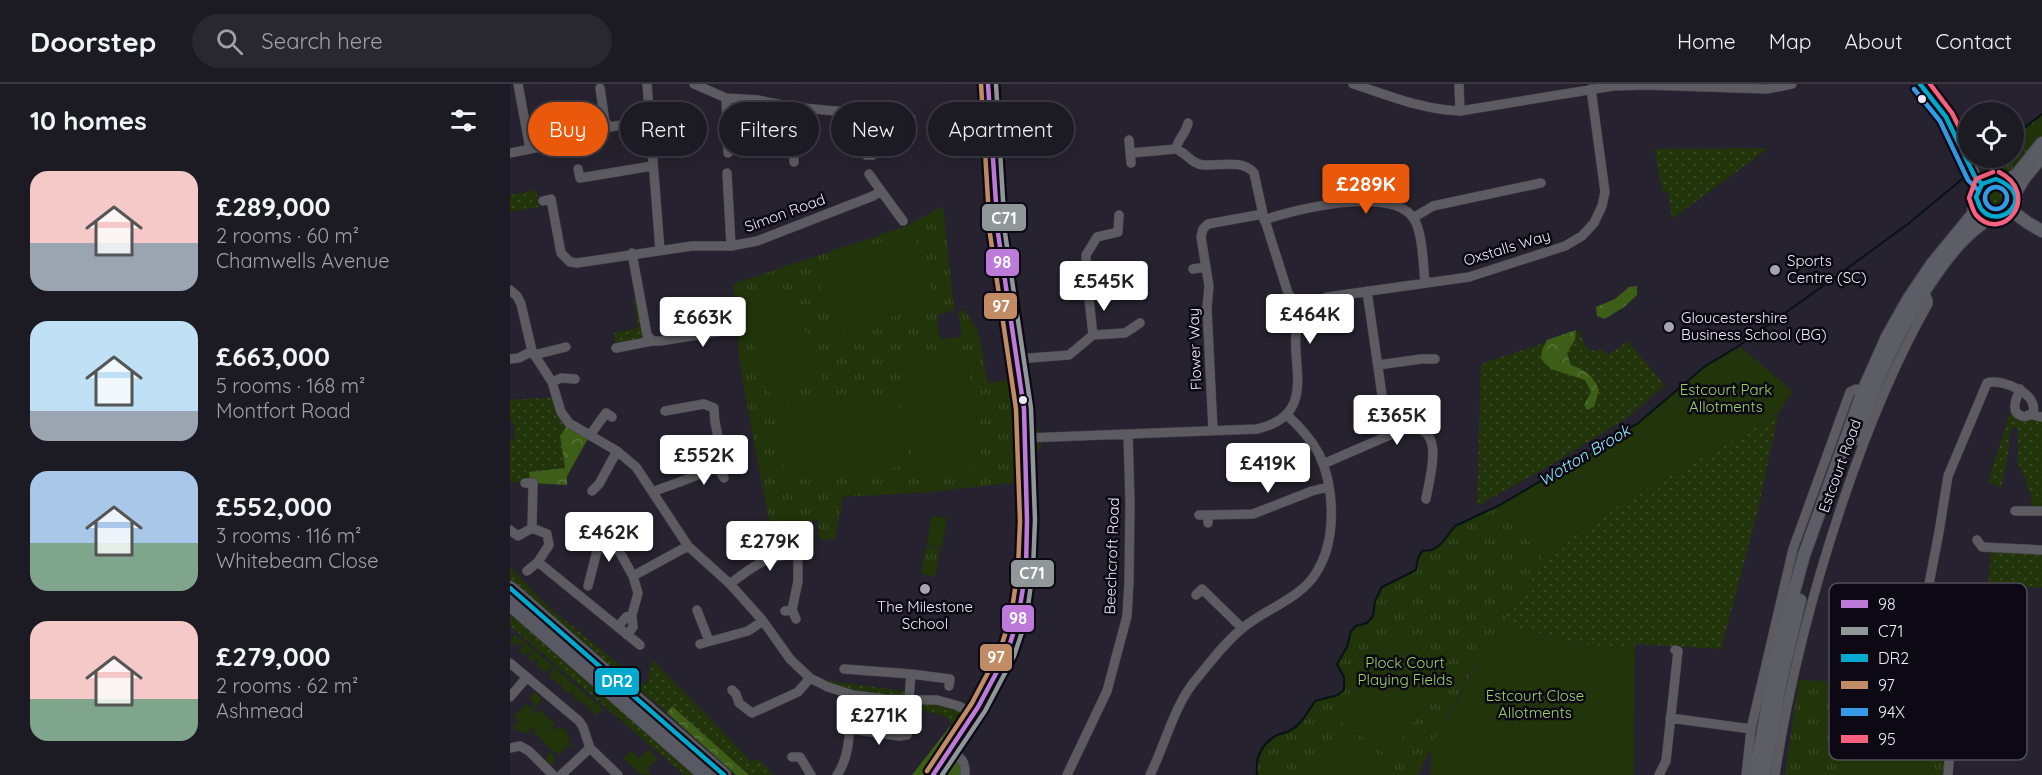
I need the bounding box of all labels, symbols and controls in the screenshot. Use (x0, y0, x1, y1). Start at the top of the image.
search box (192, 14, 612, 68)
text: Doorstep (30, 24, 156, 59)
icon: search (213, 25, 246, 58)
text: Search here (261, 27, 383, 55)
text: Home (1677, 28, 1736, 54)
text: Map (1769, 28, 1812, 54)
text: About (1845, 28, 1903, 54)
text: Contact (1936, 28, 2012, 54)
unlabelled marker (1916, 93, 1928, 105)
chip: Buy (528, 102, 608, 156)
chip: Rent (620, 102, 707, 156)
chip: Filters (719, 102, 819, 156)
chip: New (831, 102, 916, 156)
chip: Apartment (928, 102, 1074, 156)
map controls (1958, 102, 2024, 168)
button: locate (1958, 102, 2024, 168)
text: 10 homes (30, 104, 147, 137)
icon: filters (447, 104, 480, 137)
pin: £289K (1324, 164, 1408, 215)
text: £289K (1336, 171, 1396, 196)
street label: Simon Road (742, 189, 828, 236)
text: £289,000 (216, 190, 331, 223)
icon: home (78, 195, 150, 267)
line badge: C71 (981, 203, 1027, 232)
text: C71 (991, 208, 1017, 228)
text: 2 rooms · 60 m² (216, 223, 359, 248)
street label: Oxstalls Way (1461, 225, 1553, 270)
text: Chamwells Avenue (216, 248, 390, 273)
line badge: 98 (985, 248, 1020, 277)
place label: Sports Centre (SC) (1787, 251, 1867, 287)
text: 98 (993, 252, 1011, 272)
pin: £545K (1062, 261, 1146, 312)
marker: Sports Centre (SC) (1768, 263, 1782, 277)
text: £545K (1074, 268, 1134, 293)
line badge: 97 (983, 292, 1018, 320)
pin: £464K (1268, 294, 1352, 345)
text: 97 (992, 296, 1010, 316)
pin: £663K (661, 297, 745, 348)
text: £464K (1280, 301, 1340, 326)
text: £663K (674, 304, 732, 329)
street label: Flower Way (1184, 307, 1205, 391)
place label: Gloucestershire Business School (BG) (1681, 308, 1827, 344)
marker: Gloucestershire Business School (BG) (1662, 320, 1676, 334)
text: £663,000 (216, 340, 330, 373)
icon: home (78, 345, 150, 417)
text: 5 rooms · 168 m² (216, 373, 365, 398)
park label: Estcourt Park Allotments (1680, 380, 1772, 416)
unlabelled marker (1017, 394, 1029, 406)
pin: £365K (1355, 395, 1439, 446)
text: Montfort Road (216, 398, 351, 423)
text: £365K (1368, 402, 1426, 427)
street label: Estcourt Road (1814, 416, 1865, 515)
water label: Wotton Brook (1535, 419, 1635, 490)
pin: £552K (662, 435, 746, 486)
text: £552K (674, 442, 734, 467)
pin: £419K (1226, 443, 1310, 494)
text: £419K (1240, 450, 1296, 475)
text: £552,000 (216, 490, 332, 523)
icon: home (78, 495, 150, 567)
street label: Beechcroft Road (1100, 497, 1123, 615)
pin: £462K (567, 512, 651, 563)
text: £462K (579, 519, 639, 544)
pin: £279K (728, 521, 812, 572)
text: 3 rooms · 116 m² (216, 523, 361, 548)
text: £279K (740, 528, 800, 553)
text: Whitebeam Close (216, 548, 378, 573)
line badge: C71 (1010, 559, 1055, 588)
text: C71 (1019, 563, 1045, 583)
marker: The Milestone School (918, 582, 932, 596)
legend (1829, 583, 2027, 760)
text: 98 (1878, 594, 1896, 614)
place label: The Milestone School (877, 597, 973, 633)
line badge: 98 (1001, 604, 1035, 633)
text: 98 (1009, 608, 1027, 628)
text: C71 (1878, 621, 1903, 641)
text: £279,000 (216, 640, 331, 673)
line badge: 97 (979, 643, 1013, 672)
icon: home (78, 645, 150, 717)
text: 97 (987, 647, 1005, 667)
text: DR2 (1878, 648, 1909, 668)
park label: Plock Court Playing Fields (1358, 653, 1452, 689)
line badge: DR2 (594, 667, 640, 696)
text: DR2 (601, 671, 633, 691)
text: 2 rooms · 62 m² (216, 673, 358, 698)
text: 97 (1878, 675, 1895, 695)
park label: Estcourt Close Allotments (1486, 686, 1584, 722)
pin: £271K (837, 695, 921, 746)
text: Ashmead (216, 698, 304, 723)
text: £271K (851, 702, 907, 727)
text: 94X (1878, 702, 1905, 722)
text: 95 (1878, 729, 1896, 749)

